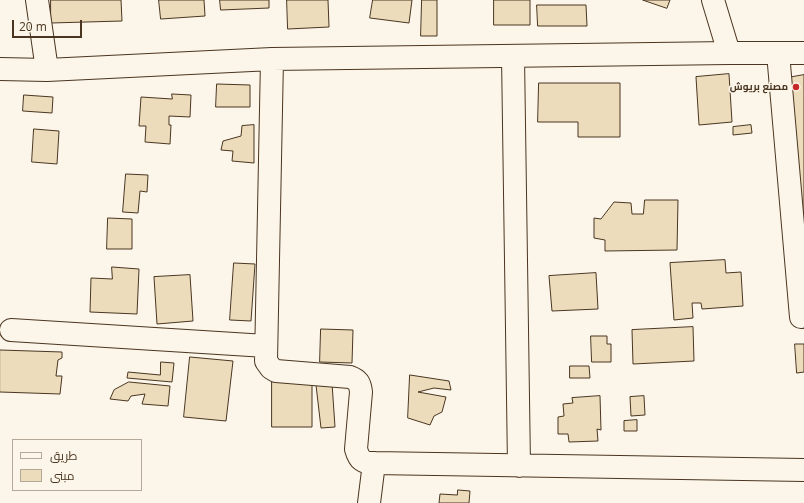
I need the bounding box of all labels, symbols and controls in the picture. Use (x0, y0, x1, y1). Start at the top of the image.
scale bar (14, 12, 84, 38)
text: 20 m (19, 18, 47, 35)
place label: مصنع بريوش (730, 81, 788, 93)
marker: مصنع بريوش (791, 82, 801, 92)
legend (12, 439, 142, 491)
text: طريق (50, 447, 77, 464)
text: مبنى (50, 467, 75, 484)

